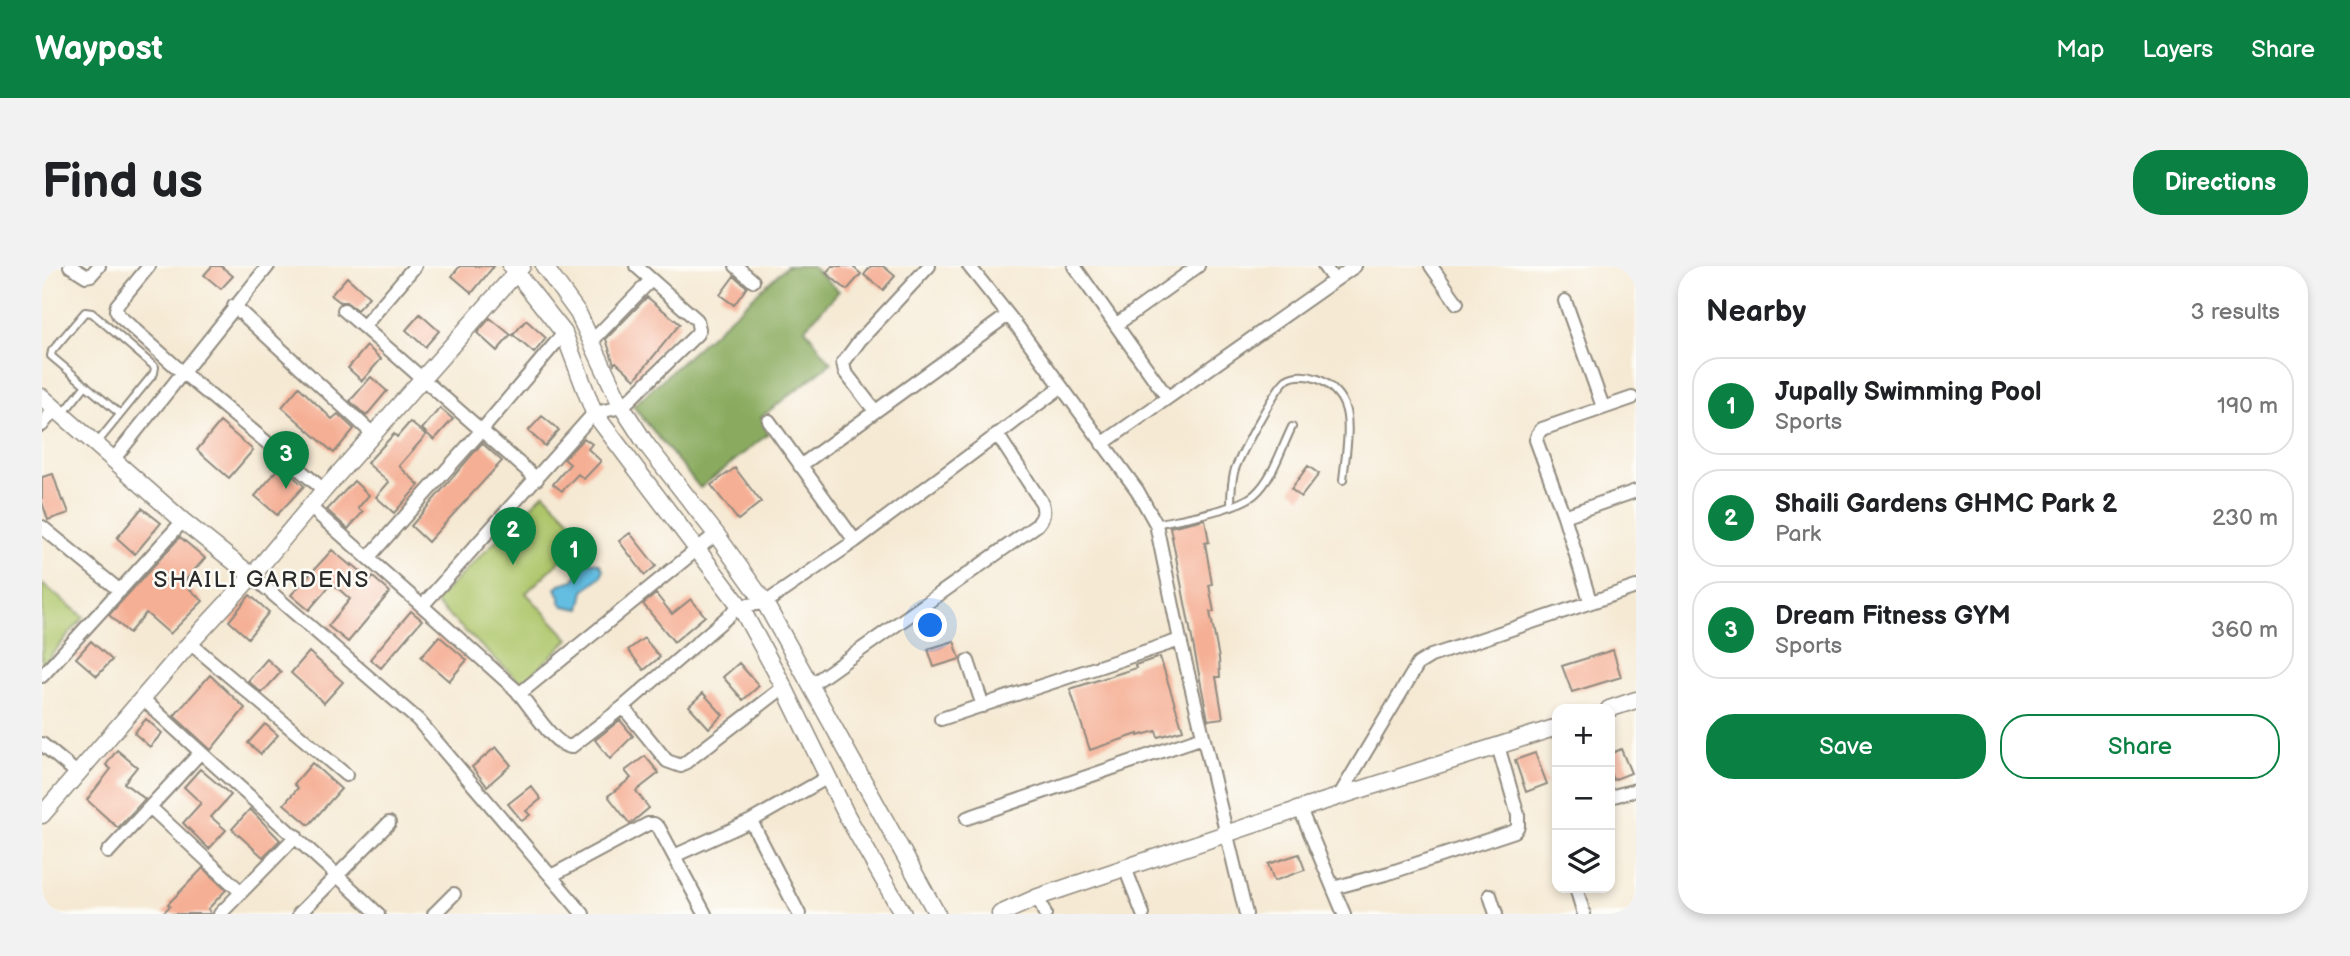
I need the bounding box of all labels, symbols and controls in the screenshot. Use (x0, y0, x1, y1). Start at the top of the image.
text: Waypost (35, 29, 163, 69)
text: Map (2056, 35, 2104, 64)
text: Layers (2142, 35, 2213, 64)
text: Share (2251, 35, 2315, 64)
button: Directions (2133, 150, 2308, 215)
text: Find us (42, 153, 203, 212)
text: Nearby (1706, 294, 1806, 330)
text: 3 results (2191, 298, 2280, 326)
text: Jupally Swimming Pool (1775, 377, 2041, 408)
text: 1 (1726, 392, 1736, 420)
text: 190 m (2217, 392, 2278, 420)
text: Sports (1775, 408, 1842, 436)
pin: 3 (263, 431, 309, 489)
text: Shaili Gardens GHMC Park 2 (1775, 489, 2117, 520)
text: 2 (1724, 504, 1738, 532)
text: 230 m (2212, 504, 2278, 532)
pin: 2 (490, 507, 536, 565)
text: Park (1775, 520, 1821, 548)
pin: 1 (551, 527, 597, 585)
district label: SHAILI GARDENS (154, 566, 370, 594)
text: Dream Fitness GYM (1775, 601, 2011, 632)
your location (913, 608, 947, 642)
text: 3 (1724, 616, 1738, 644)
text: 360 m (2211, 616, 2278, 644)
text: Sports (1775, 632, 1842, 660)
map controls (1552, 704, 1615, 893)
button: + (1552, 704, 1615, 767)
button: Save (1706, 714, 1986, 779)
button: Share (2000, 714, 2280, 779)
button: − (1552, 767, 1615, 830)
button: layers (1552, 830, 1615, 893)

